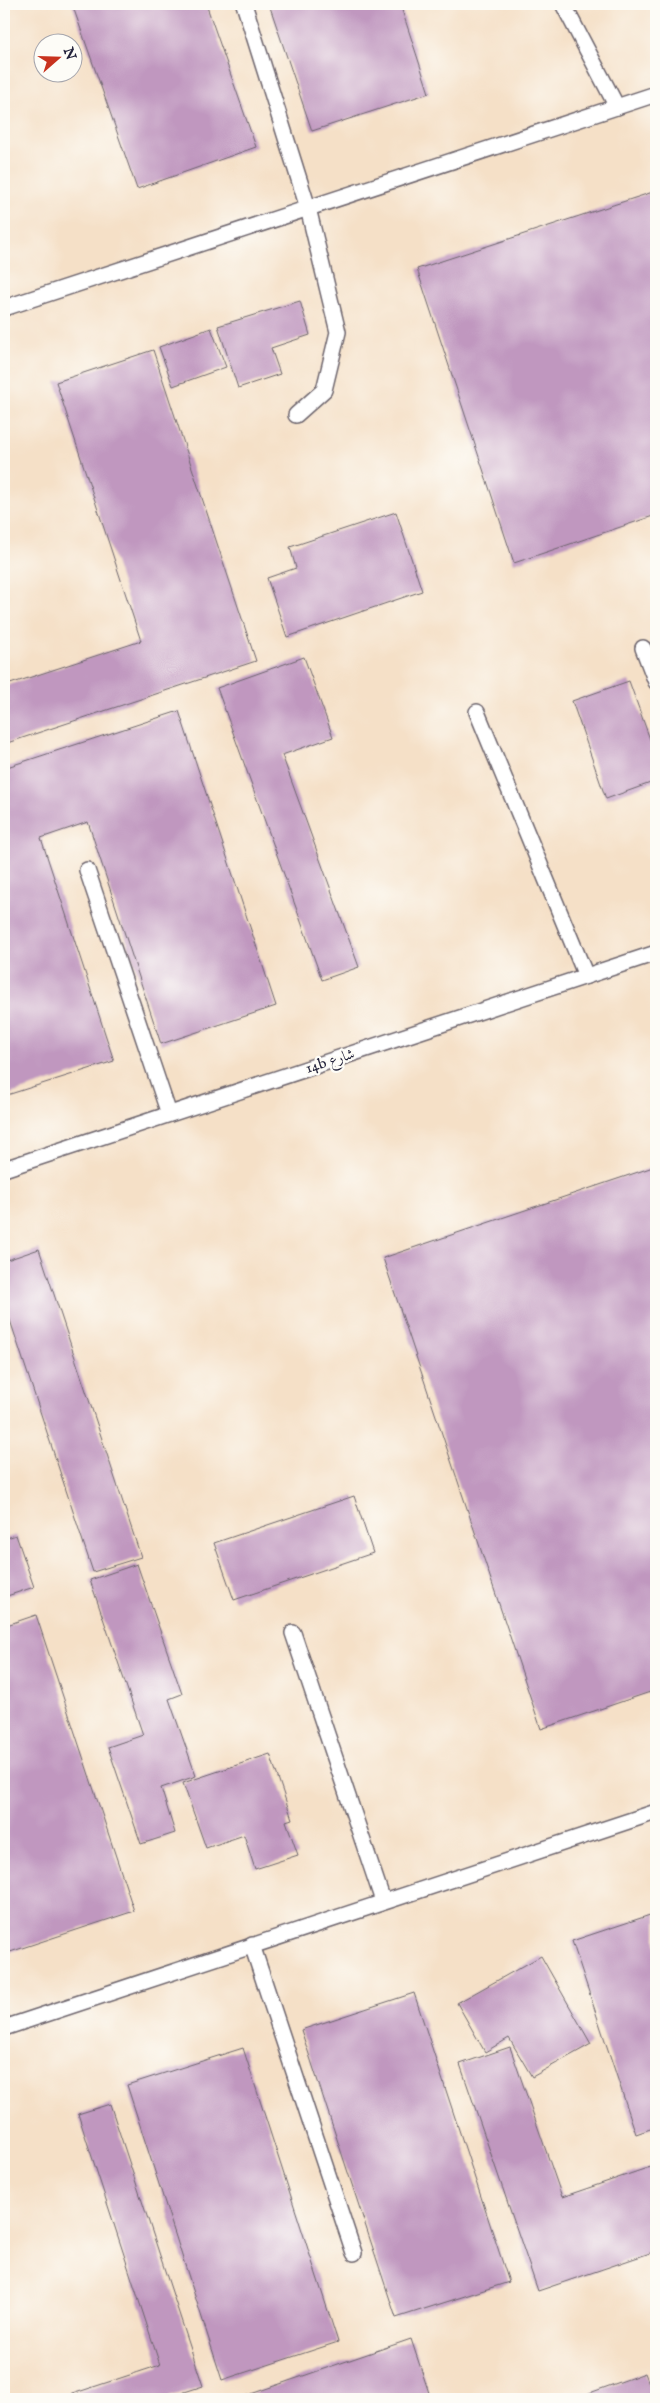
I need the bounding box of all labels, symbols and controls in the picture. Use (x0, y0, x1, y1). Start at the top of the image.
north arrow (32, 32, 82, 82)
text: N (58, 44, 80, 63)
street label: 14b شارع (303, 1044, 358, 1081)

